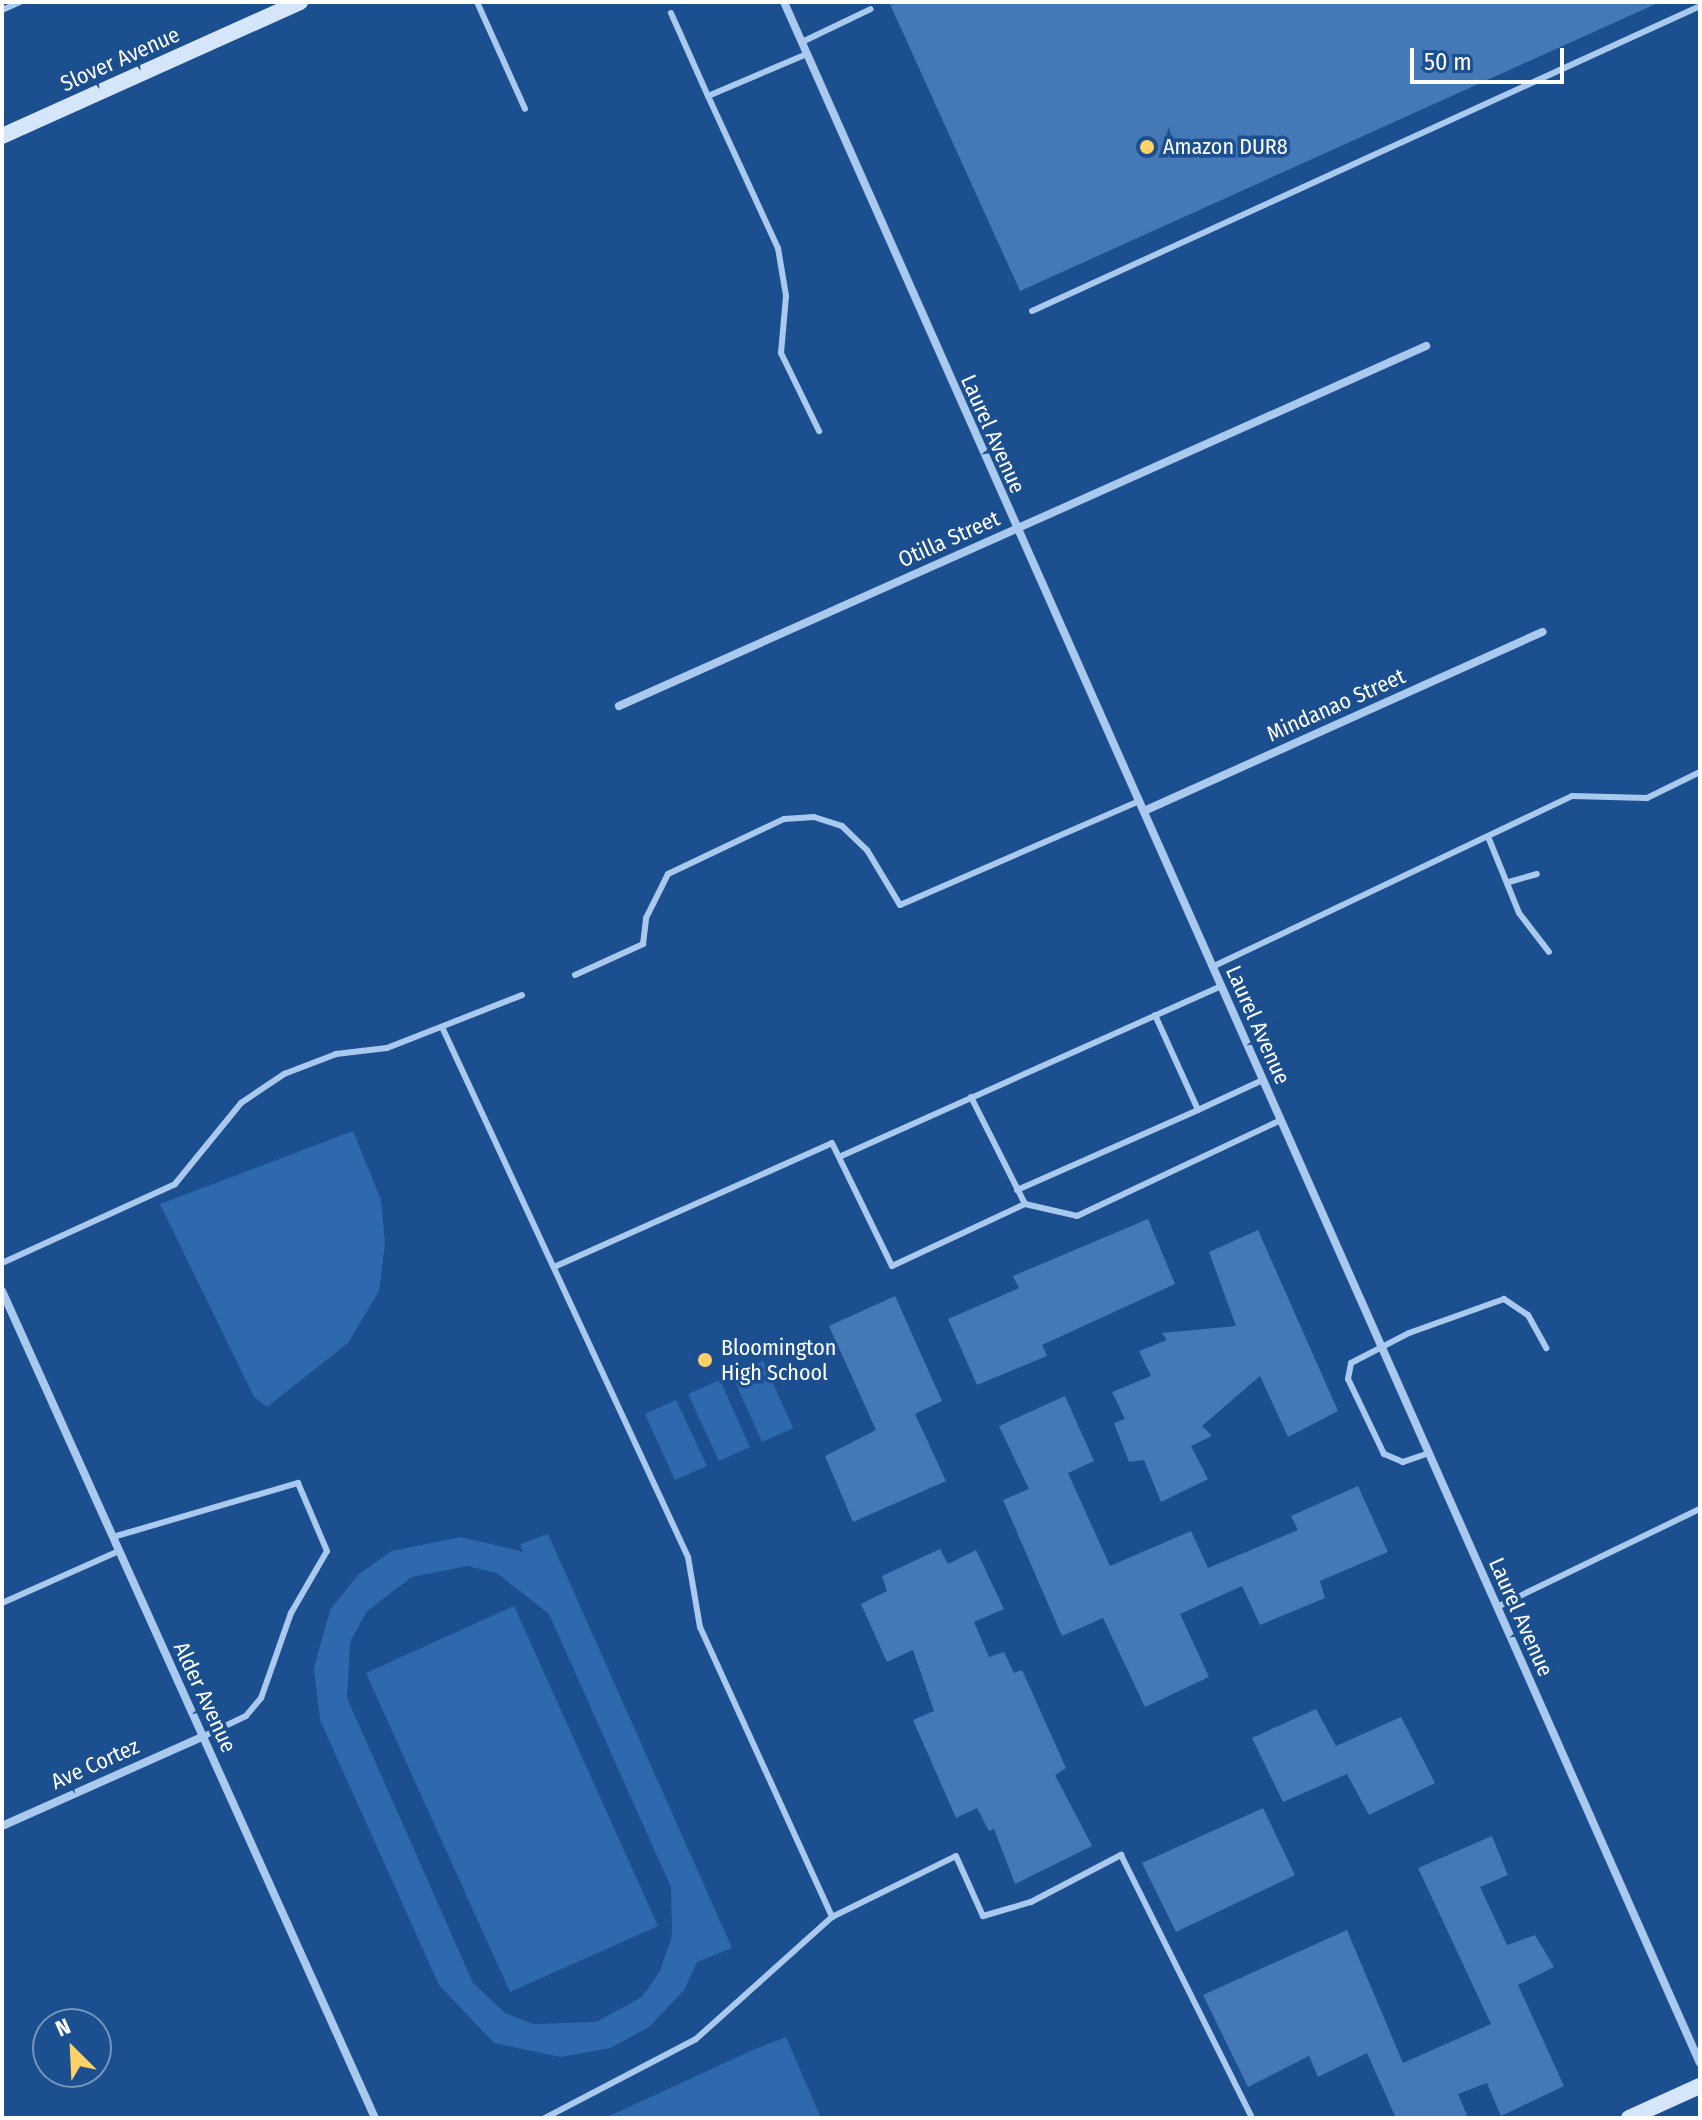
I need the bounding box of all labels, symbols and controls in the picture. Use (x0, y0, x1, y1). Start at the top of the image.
street label: Slover Avenue (56, 21, 184, 97)
scale bar (1414, 32, 1568, 82)
text: 50 m (1424, 48, 1472, 76)
place label: Amazon DUR8 (1163, 134, 1288, 160)
marker: Amazon DUR8 (1138, 138, 1156, 156)
street label: Laurel Avenue (955, 371, 1031, 497)
street label: Otilla Street (894, 505, 1004, 573)
street label: Mindanao Street (1263, 663, 1409, 747)
street label: Laurel Avenue (1220, 962, 1296, 1088)
place label: Bloomington High School (721, 1334, 836, 1386)
marker: Bloomington High School (696, 1351, 714, 1369)
street label: Laurel Avenue (1483, 1554, 1559, 1680)
street label: Alder Avenue (168, 1638, 242, 1756)
street label: Ave Cortez (47, 1733, 143, 1795)
north arrow (32, 2008, 112, 2088)
text: N (51, 2012, 74, 2042)

